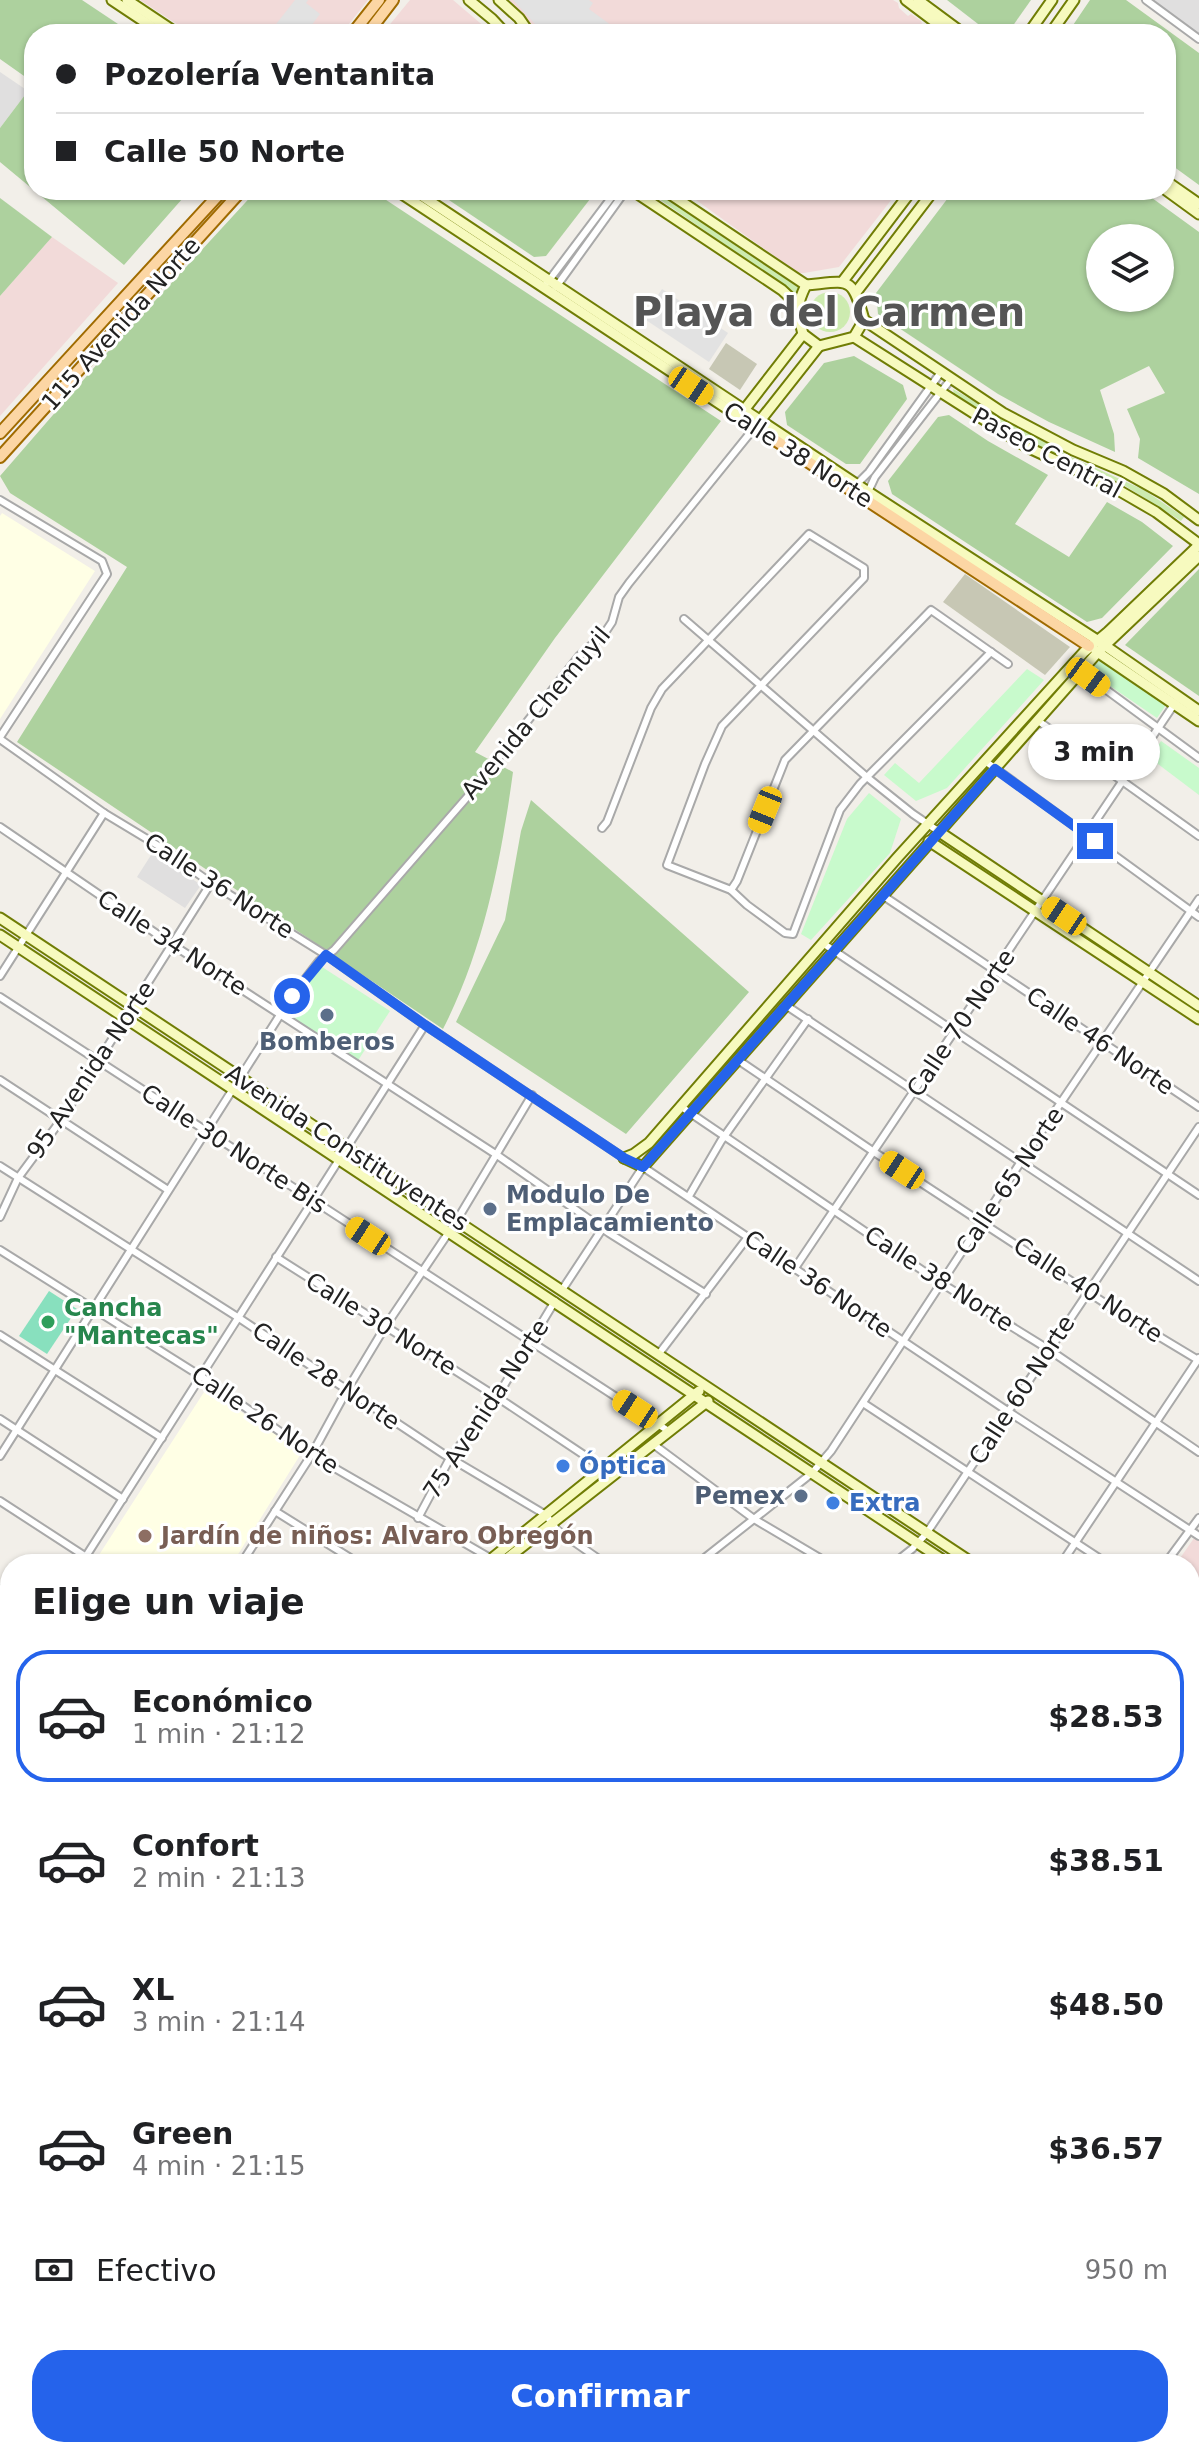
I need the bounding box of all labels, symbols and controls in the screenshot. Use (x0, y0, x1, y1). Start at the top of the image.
text: Pozolería Ventanita (104, 57, 435, 92)
text: Calle 50 Norte (104, 134, 345, 169)
map controls (1086, 224, 1174, 312)
button: layers (1086, 224, 1174, 312)
street label: 115 Avenida Norte (36, 232, 206, 416)
district label: Playa del Carmen (633, 289, 1025, 335)
car (664, 363, 718, 409)
street label: Calle 38 Norte (718, 396, 878, 514)
street label: Paseo Central (968, 402, 1126, 504)
street label: Avenida Chemuyil (456, 621, 616, 805)
car (1062, 653, 1114, 701)
callout: 3 min (1029, 725, 1161, 781)
text: 3 min (1053, 737, 1135, 767)
car (745, 783, 785, 837)
route end (1077, 823, 1113, 859)
street label: Calle 36 Norte (139, 827, 299, 945)
street label: Calle 34 Norte (92, 884, 252, 1002)
car (1037, 893, 1091, 939)
street label: Calle 70 Norte (901, 944, 1021, 1102)
street label: 95 Avenida Norte (21, 976, 161, 1164)
route start (274, 978, 310, 1014)
street label: Calle 46 Norte (1021, 981, 1179, 1101)
marker: Bomberos (318, 1006, 336, 1024)
place label: Bomberos (259, 1028, 395, 1056)
street label: Avenida Constituyentes (220, 1059, 474, 1237)
street label: Calle 30 Norte Bis (136, 1079, 332, 1219)
street label: Calle 65 Norte (950, 1102, 1070, 1260)
car (875, 1147, 929, 1193)
place label: Modulo De Emplacamiento (506, 1181, 714, 1237)
marker: Modulo De Emplacamiento (481, 1200, 499, 1218)
car (341, 1213, 395, 1259)
street label: Calle 38 Norte (859, 1220, 1019, 1338)
street label: Calle 36 Norte (739, 1224, 897, 1344)
street label: Calle 40 Norte (1008, 1231, 1168, 1349)
street label: Calle 30 Norte (301, 1267, 461, 1381)
place label: Cancha "Mantecas" (64, 1294, 219, 1350)
street label: Calle 60 Norte (963, 1310, 1081, 1470)
marker: Cancha "Mantecas" (39, 1313, 57, 1331)
street label: 75 Avenida Norte (418, 1314, 554, 1504)
street label: Calle 28 Norte (247, 1316, 405, 1436)
street label: Calle 26 Norte (186, 1360, 344, 1480)
car (608, 1386, 662, 1432)
place label: Óptica (579, 1450, 667, 1480)
marker: Óptica (554, 1457, 572, 1475)
place label: Pemex (694, 1482, 786, 1510)
marker: Pemex (792, 1487, 810, 1505)
place label: Extra (849, 1489, 920, 1517)
marker: Extra (824, 1494, 842, 1512)
place label: Jardín de niños: Alvaro Obregón (159, 1522, 594, 1550)
marker: Jardín de niños: Alvaro Obregón (136, 1527, 154, 1545)
text: Elige un viaje (32, 1581, 305, 1622)
icon: car (36, 1680, 108, 1752)
text: Económico (132, 1684, 313, 1719)
text: $28.53 (1048, 1699, 1164, 1734)
text: 1 min · 21:12 (132, 1719, 306, 1749)
icon: car (36, 1824, 108, 1896)
text: Confort (132, 1828, 259, 1863)
text: $38.51 (1048, 1843, 1164, 1878)
text: 2 min · 21:13 (132, 1863, 306, 1893)
icon: car (36, 1968, 108, 2040)
text: XL (132, 1972, 174, 2007)
text: $48.50 (1048, 1987, 1164, 2022)
text: 3 min · 21:14 (132, 2007, 306, 2037)
icon: car (36, 2112, 108, 2184)
text: Green (132, 2116, 233, 2151)
text: $36.57 (1048, 2131, 1164, 2166)
text: 4 min · 21:15 (132, 2151, 306, 2181)
icon: cash (32, 2248, 76, 2292)
text: Efectivo (96, 2253, 217, 2288)
text: 950 m (1085, 2255, 1168, 2285)
button: Confirmar (32, 2350, 1168, 2442)

